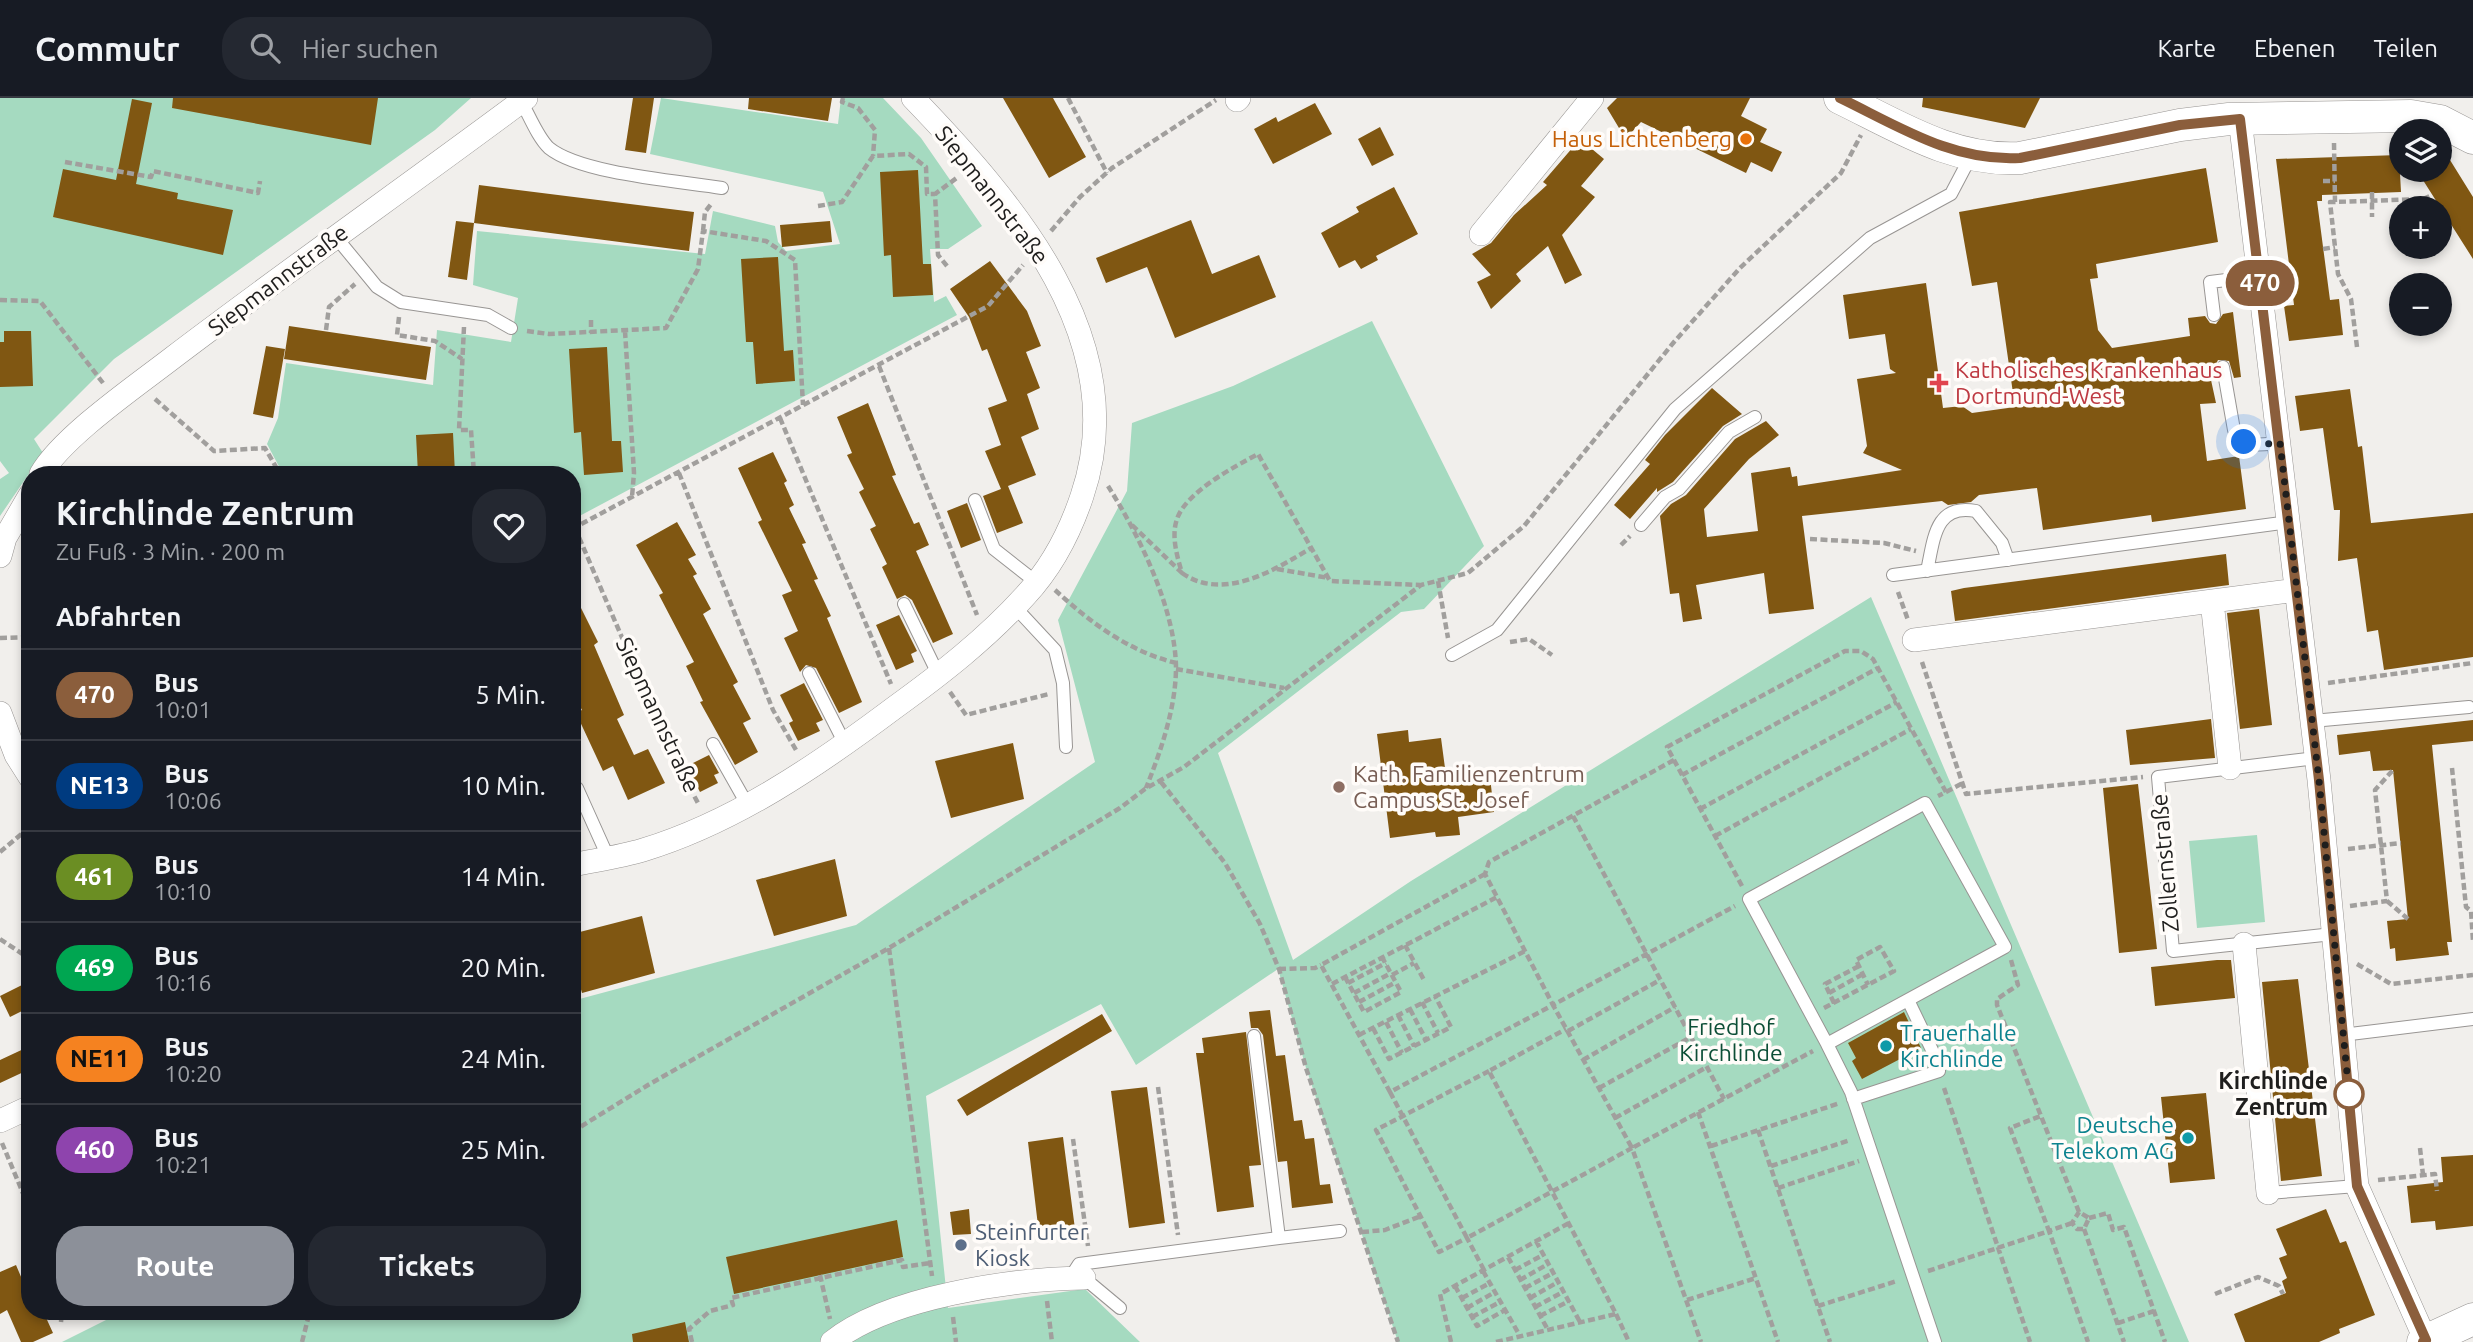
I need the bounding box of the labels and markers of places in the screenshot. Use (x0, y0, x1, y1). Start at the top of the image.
place label: Haus Lichtenberg (1552, 126, 1732, 151)
marker: Haus Lichtenberg (1738, 131, 1754, 147)
place label: Katholisches Krankenhaus Dortmund-West (1955, 357, 2223, 408)
marker: Katholisches Krankenhaus Dortmund-West (1929, 373, 1949, 393)
place label: Kath. Familienzentrum Campus St. Josef (1353, 761, 1585, 812)
marker: Kath. Familienzentrum Campus St. Josef (1331, 779, 1347, 795)
place label: Trauerhalle Kirchlinde (1900, 1020, 2017, 1071)
marker: Trauerhalle Kirchlinde (1878, 1038, 1894, 1054)
place label: Kirchlinde Zentrum (2218, 1068, 2328, 1119)
marker: Kirchlinde Zentrum (2334, 1079, 2364, 1109)
place label: Deutsche Telekom AG (2051, 1112, 2174, 1163)
marker: Deutsche Telekom AG (2180, 1130, 2196, 1146)
place label: Steinfurter Kiosk (975, 1219, 1089, 1270)
marker: Steinfurter Kiosk (953, 1237, 969, 1253)

